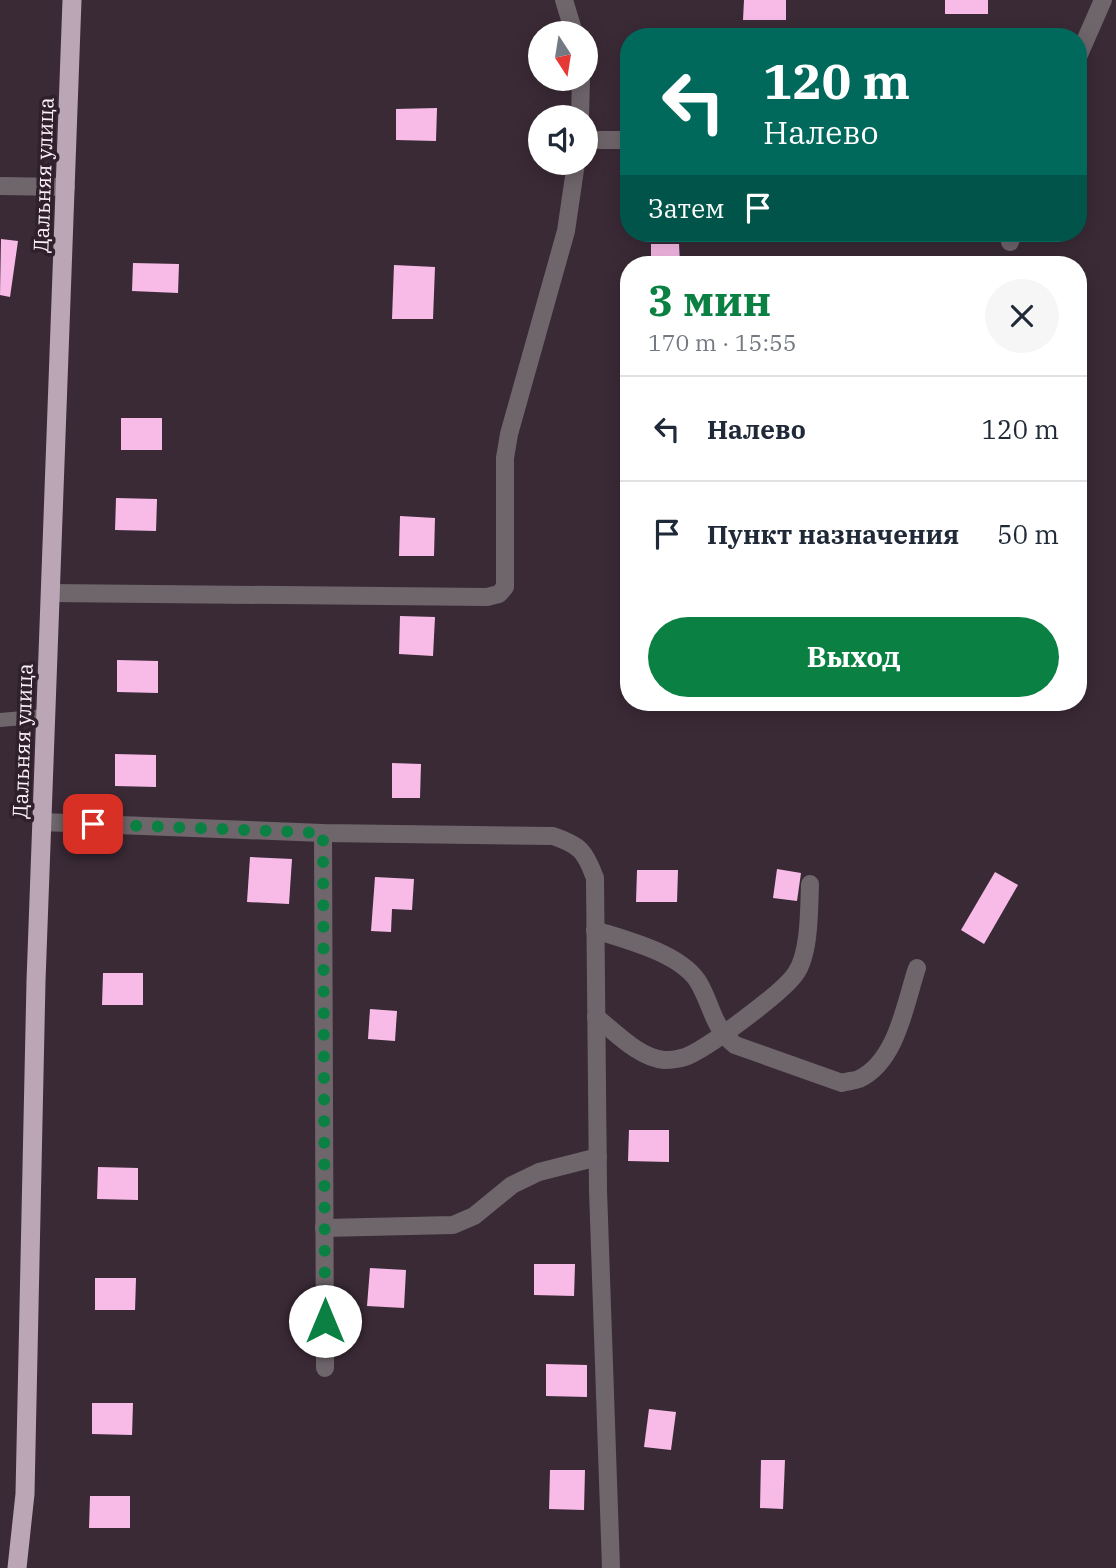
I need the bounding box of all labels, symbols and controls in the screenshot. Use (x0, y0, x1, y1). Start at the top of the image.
north arrow (528, 21, 598, 91)
map controls (528, 21, 598, 175)
text: 120 m (763, 49, 910, 112)
icon: left (648, 56, 739, 147)
street label: Дальняя улица (26, 97, 60, 253)
button: sound (528, 105, 598, 175)
text: Налево (763, 111, 879, 153)
icon: arrive (739, 189, 777, 227)
text: Затем (648, 191, 725, 225)
text: 3 мин (648, 273, 771, 328)
button: close (985, 279, 1059, 353)
text: 170 m · 15:55 (648, 327, 797, 357)
icon: left (648, 410, 686, 448)
text: Налево (707, 412, 806, 446)
text: 120 m (981, 412, 1059, 446)
icon: arrive (648, 515, 686, 553)
text: Пункт назначения (707, 517, 959, 551)
text: 50 m (997, 517, 1059, 551)
button: Выход (648, 617, 1059, 697)
street label: Дальняя улица (5, 663, 39, 819)
pin (63, 794, 123, 854)
icon: arrive (74, 805, 112, 843)
position arrow (288, 1284, 362, 1358)

